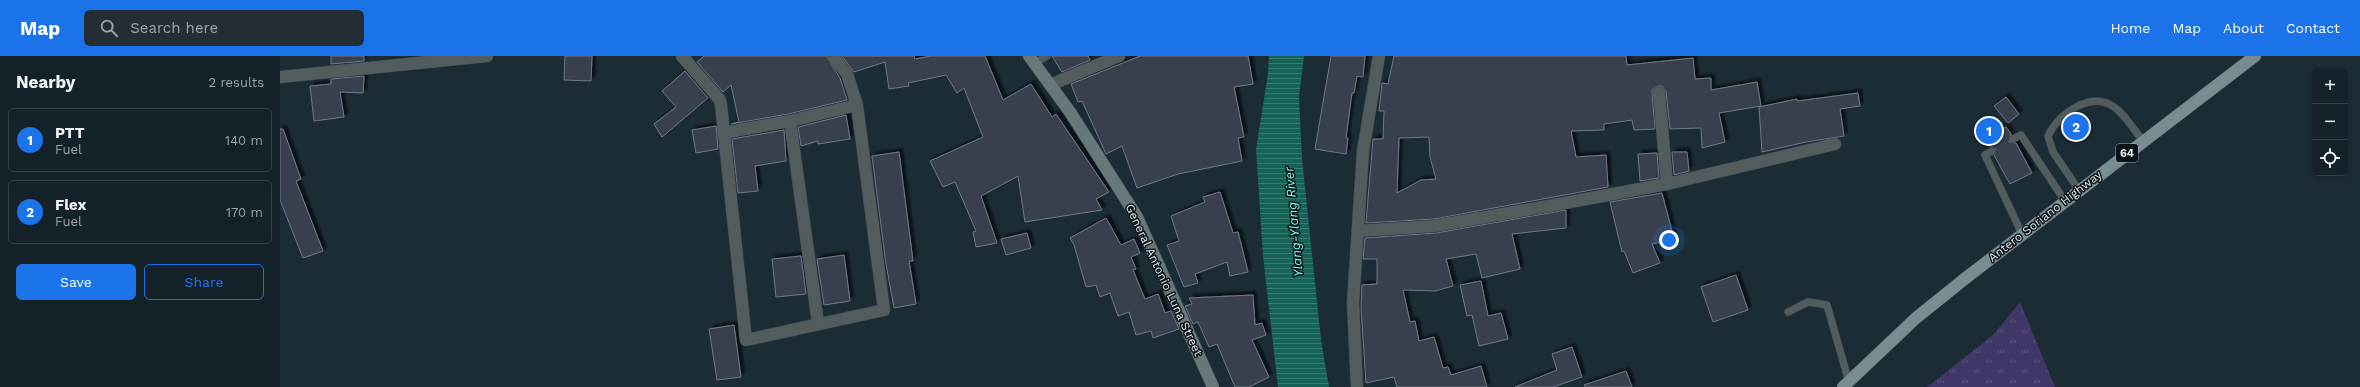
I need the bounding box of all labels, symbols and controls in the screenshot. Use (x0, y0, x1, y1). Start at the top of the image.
search box (84, 10, 364, 46)
text: Map (20, 17, 60, 40)
icon: search (98, 17, 120, 39)
text: Search here (130, 19, 218, 37)
text: Home (2110, 20, 2150, 36)
text: Map (2172, 20, 2201, 36)
text: About (2223, 20, 2264, 36)
text: Contact (2286, 20, 2340, 36)
map controls (2312, 68, 2348, 176)
button: + (2312, 68, 2348, 104)
text: Nearby (16, 72, 75, 92)
text: 2 results (209, 75, 264, 90)
button: − (2312, 104, 2348, 140)
pin: 2 (2063, 112, 2089, 142)
pin: 1 (1976, 116, 2002, 146)
text: PTT (55, 124, 84, 142)
text: 1 (27, 133, 33, 148)
text: 140 m (225, 133, 263, 148)
button: locate (2312, 140, 2348, 176)
text: Fuel (55, 142, 82, 157)
road number: 64 (2116, 144, 2138, 162)
water label: Ylang-Ylang River (1281, 165, 1306, 278)
street label: Antero Soriano Highway (1986, 167, 2105, 265)
text: Flex (55, 196, 86, 214)
street label: General Antonio Luna Street (1123, 202, 1205, 358)
text: 2 (26, 205, 34, 220)
text: 170 m (226, 205, 263, 220)
text: Fuel (55, 214, 82, 229)
your location (1659, 230, 1679, 250)
button: Save (16, 264, 136, 300)
button: Share (144, 264, 264, 300)

